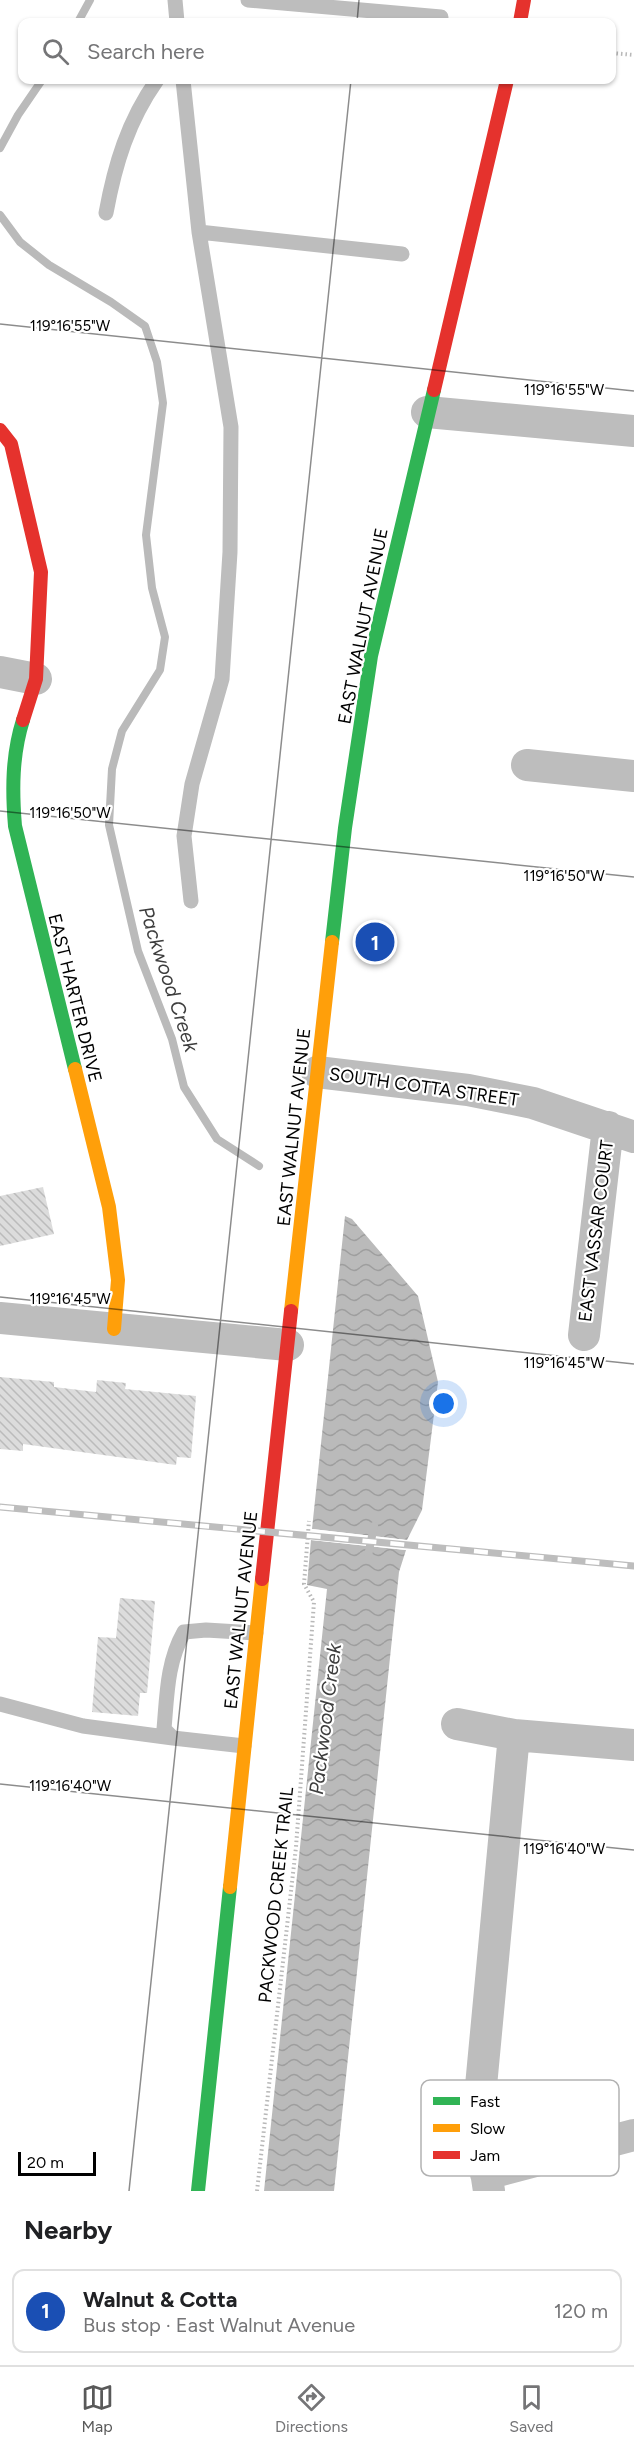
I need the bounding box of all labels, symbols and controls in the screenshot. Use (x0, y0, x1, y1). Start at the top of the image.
search box (18, 18, 616, 84)
icon: search (39, 35, 72, 68)
text: Search here (87, 38, 205, 65)
text: 119°16'55"W (30, 317, 111, 335)
text: 119°16'55"W (524, 381, 605, 399)
street label: EAST WALNUT AVENUE (333, 526, 393, 726)
text: 119°16'50"W (29, 804, 111, 822)
text: 119°16'50"W (523, 867, 605, 885)
water label: Packwood Creek (134, 903, 204, 1056)
street label: EAST HARTER DRIVE (43, 911, 107, 1085)
pin: 1 (356, 920, 394, 964)
street label: EAST WALNUT AVENUE (273, 1027, 315, 1227)
street label: SOUTH COTTA STREET (328, 1063, 520, 1111)
street label: EAST VASSAR COURT (574, 1139, 618, 1323)
text: 119°16'45"W (29, 1290, 111, 1308)
text: 119°16'45"W (523, 1354, 605, 1372)
your location (429, 1389, 458, 1418)
street label: EAST WALNUT AVENUE (220, 1510, 262, 1710)
water label: Packwood Creek (304, 1641, 346, 1796)
text: 119°16'40"W (29, 1777, 112, 1795)
street label: PACKWOOD CREEK TRAIL (254, 1785, 298, 2004)
text: 119°16'40"W (523, 1840, 606, 1858)
legend (421, 2080, 619, 2176)
text: Fast (470, 2092, 500, 2111)
text: Slow (470, 2119, 505, 2138)
text: Jam (470, 2146, 500, 2165)
scale bar (18, 2149, 96, 2176)
text: 20 m (27, 2153, 64, 2172)
text: Nearby (24, 2214, 112, 2246)
text: Walnut & Cotta (83, 2286, 237, 2313)
text: 1 (41, 2299, 50, 2323)
text: 120 m (554, 2299, 608, 2323)
text: Bus stop · East Walnut Avenue (83, 2313, 355, 2337)
tab: Map (81, 2381, 114, 2436)
tab: Directions (275, 2381, 348, 2436)
tab: Saved (509, 2381, 553, 2436)

